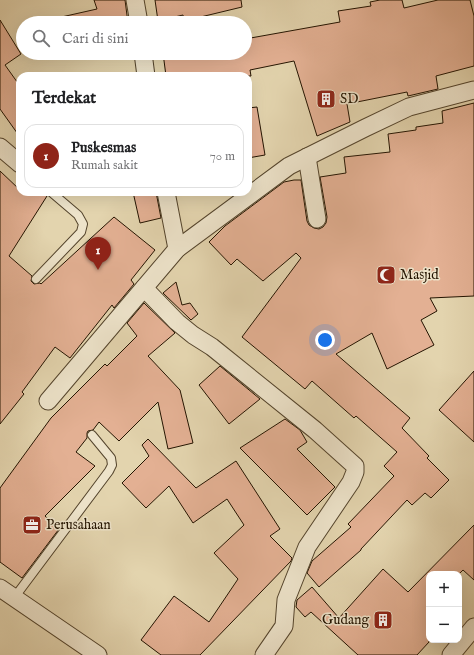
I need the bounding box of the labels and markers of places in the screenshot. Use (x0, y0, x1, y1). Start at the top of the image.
building icon: SD (315, 88, 337, 110)
place label: SD (340, 90, 358, 108)
pin: 1 (85, 237, 111, 270)
mosque icon: Masjid (375, 264, 397, 286)
place label: Masjid (400, 266, 439, 284)
office icon: Perusahaan (21, 514, 43, 536)
place label: Perusahaan (46, 516, 111, 534)
building icon: Gudang (372, 609, 394, 631)
place label: Gudang (322, 611, 369, 629)

